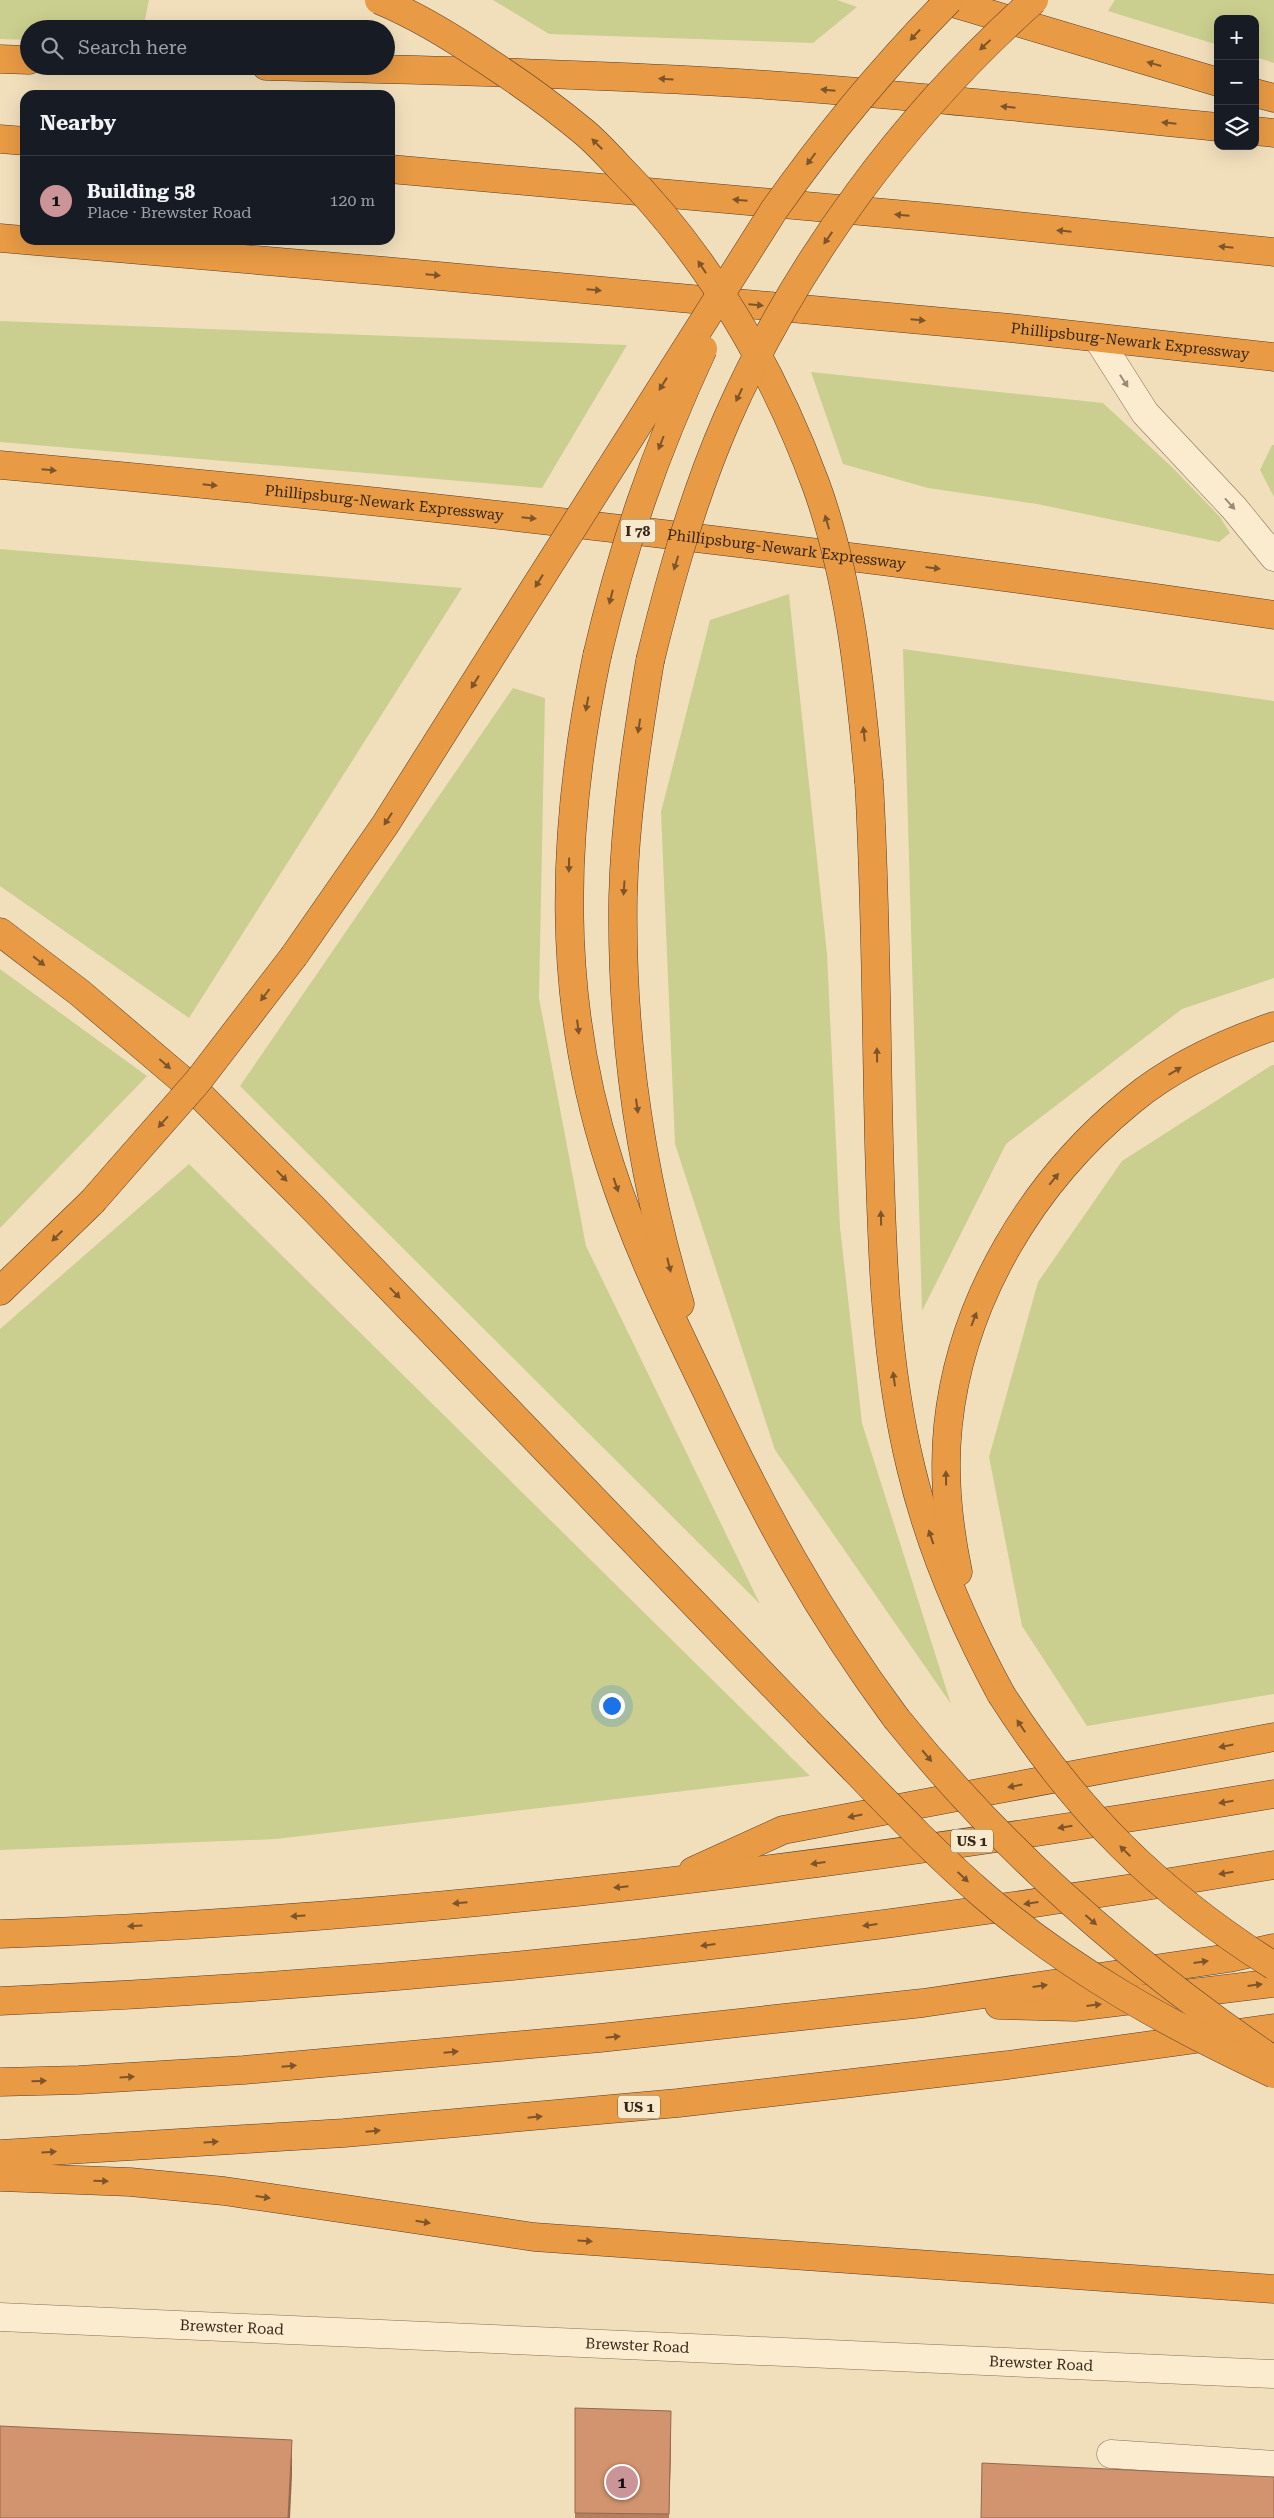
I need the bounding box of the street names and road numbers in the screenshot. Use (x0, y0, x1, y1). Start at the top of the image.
street label: Phillipsburg-Newark Expressway (1010, 319, 1251, 363)
street label: Phillipsburg-Newark Expressway (264, 481, 505, 525)
road number: I 78 (620, 520, 656, 542)
street label: Phillipsburg-Newark Expressway (666, 526, 907, 573)
road number: US 1 (951, 1830, 993, 1852)
road number: US 1 (618, 2096, 660, 2118)
street label: Brewster Road (179, 2316, 285, 2339)
street label: Brewster Road (585, 2334, 690, 2357)
street label: Brewster Road (989, 2352, 1094, 2375)

